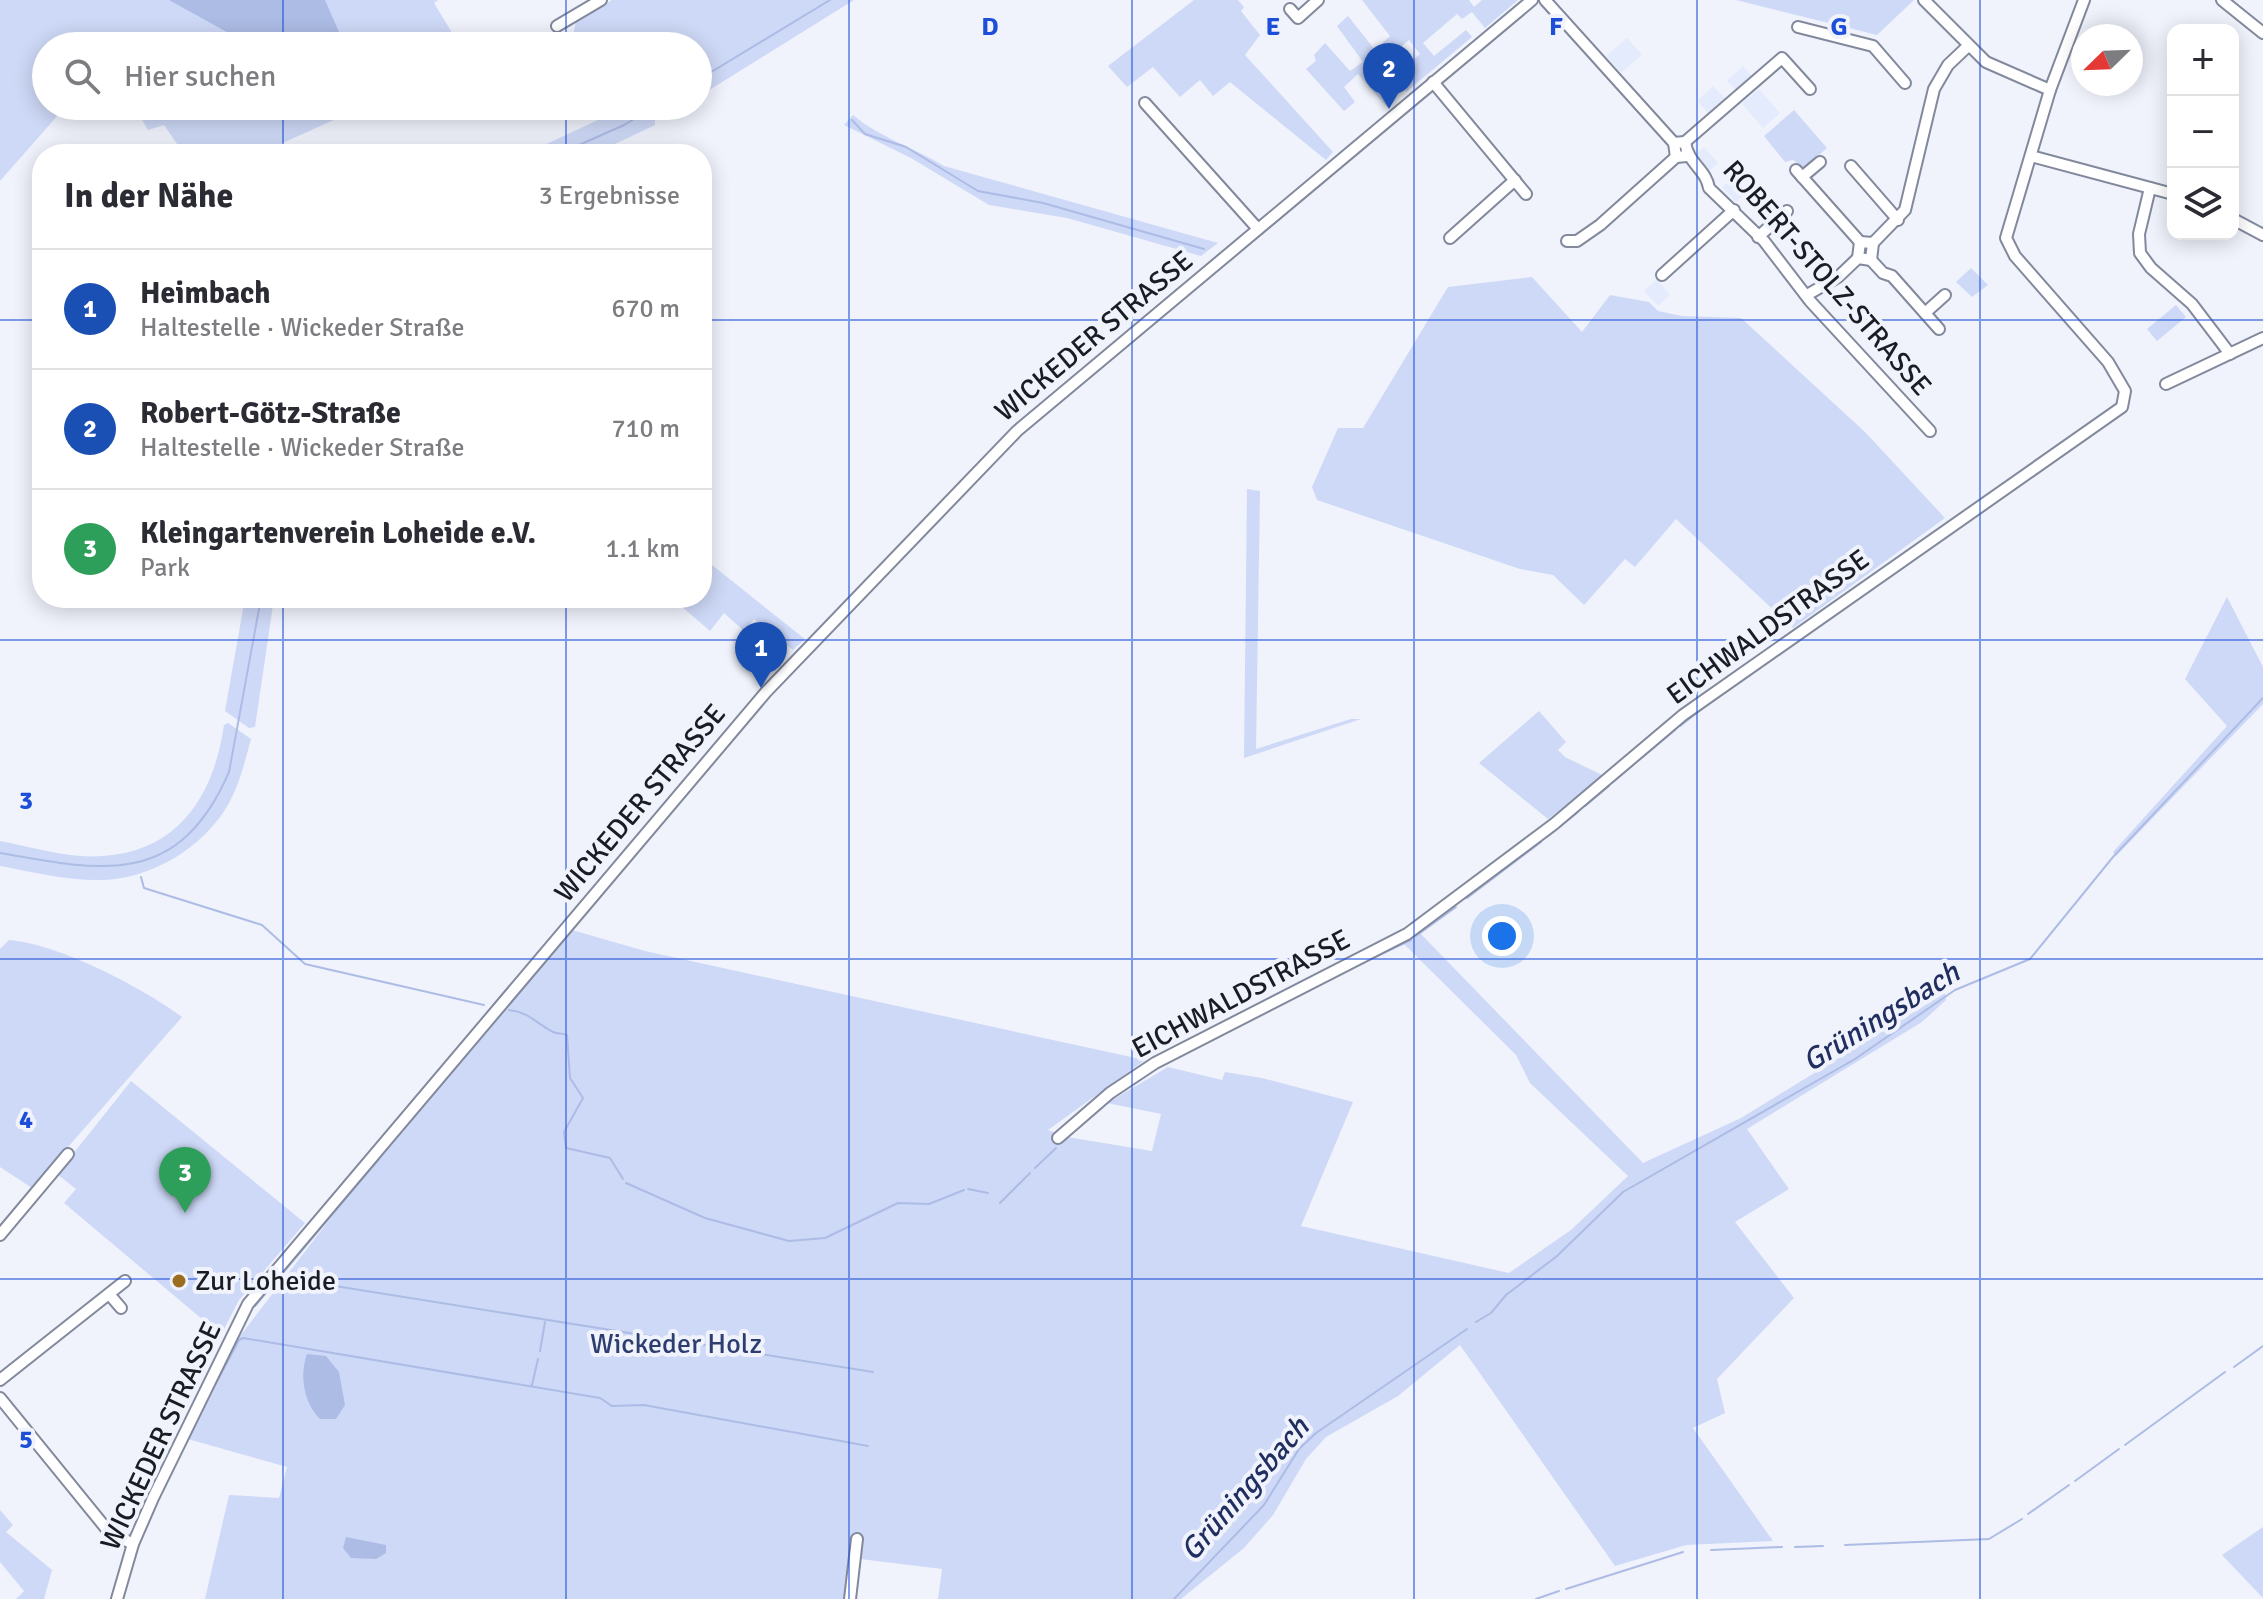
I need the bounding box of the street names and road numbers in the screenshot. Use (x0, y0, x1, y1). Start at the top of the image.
street label: ROBERT-STOLZ-STRASSE (1715, 153, 1939, 403)
street label: WICKEDER STRASSE (988, 243, 1200, 429)
street label: EICHWALDSTRASSE (1660, 542, 1876, 712)
street label: WICKEDER STRASSE (547, 697, 733, 909)
street label: EICHWALDSTRASSE (1126, 922, 1356, 1066)
street label: WICKEDER STRASSE (93, 1316, 229, 1556)

